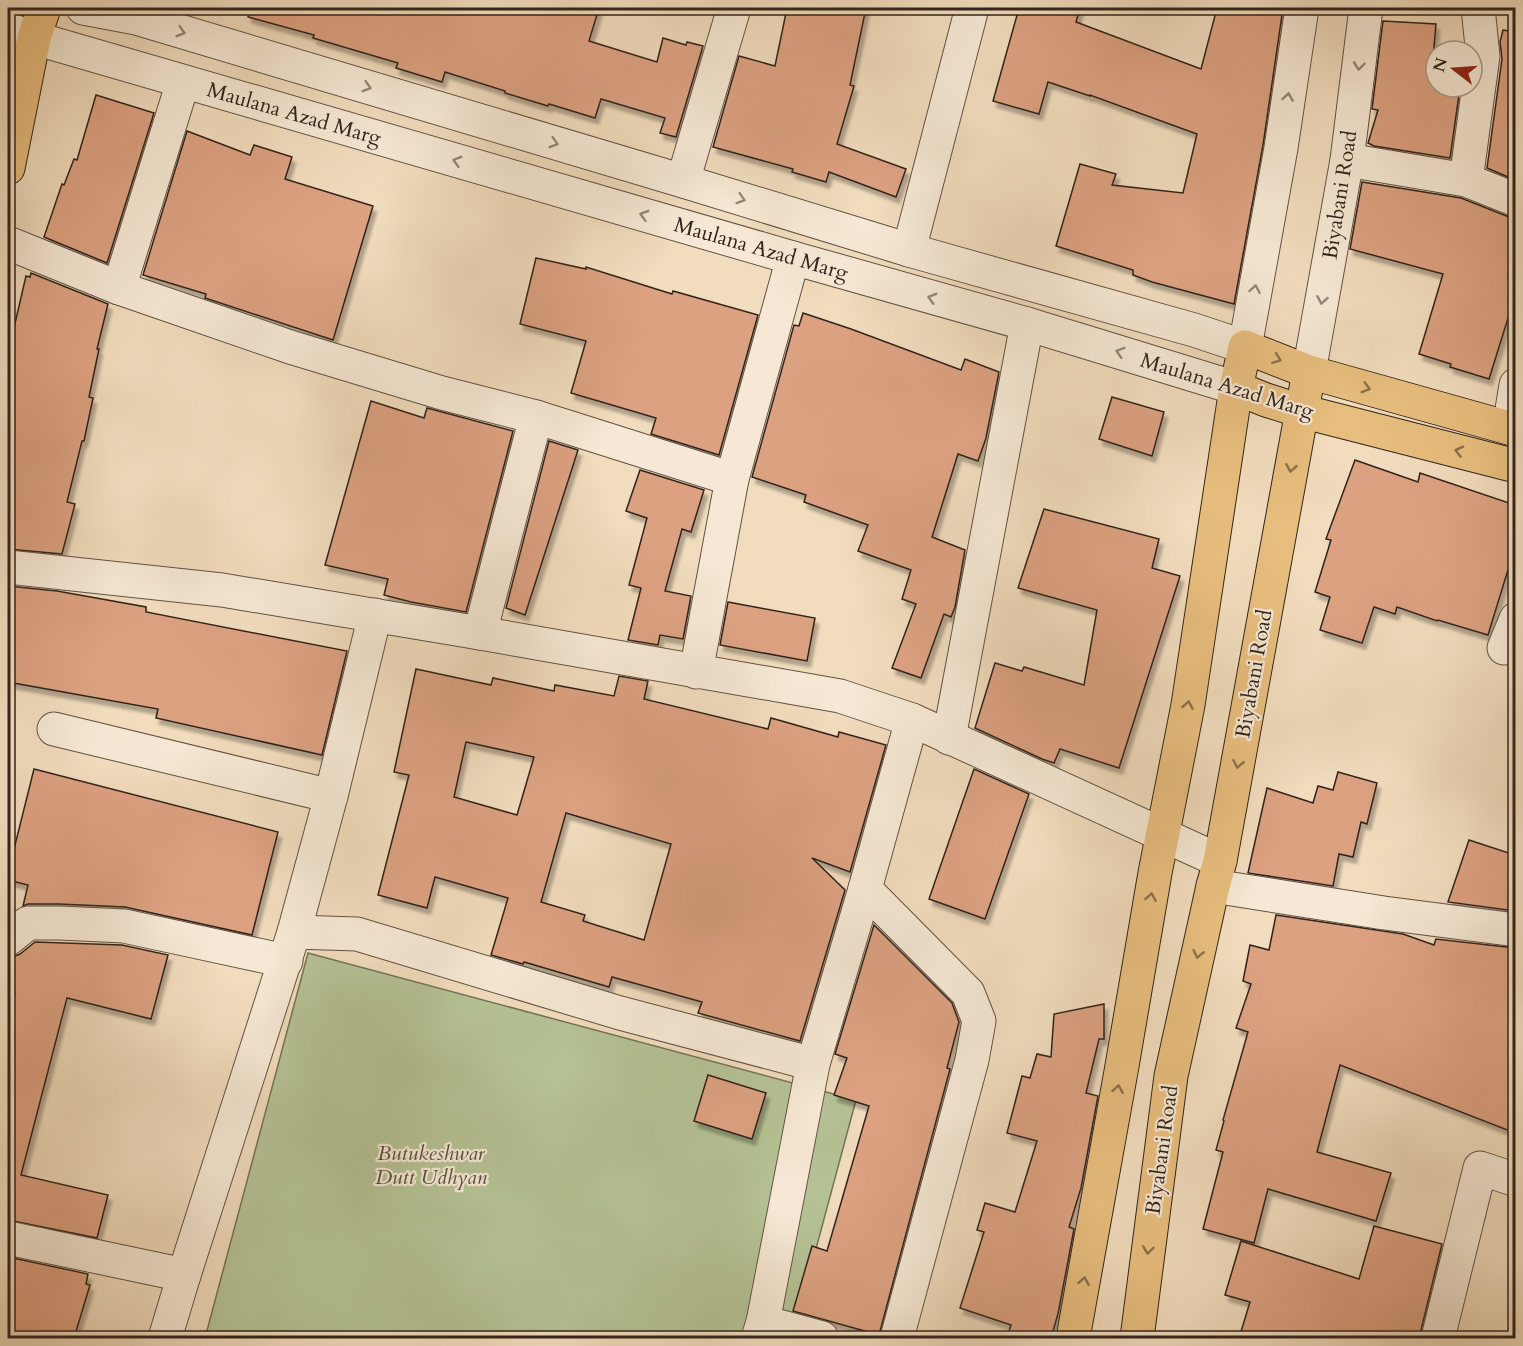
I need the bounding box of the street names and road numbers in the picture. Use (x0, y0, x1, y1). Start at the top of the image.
street label: Maulana Azad Marg (204, 75, 385, 153)
street label: Biyabani Road (1315, 128, 1365, 262)
street label: Maulana Azad Marg (671, 210, 852, 288)
street label: Maulana Azad Marg (1137, 346, 1317, 426)
street label: Biyabani Road (1228, 607, 1280, 741)
street label: Biyabani Road (1139, 1083, 1185, 1217)

